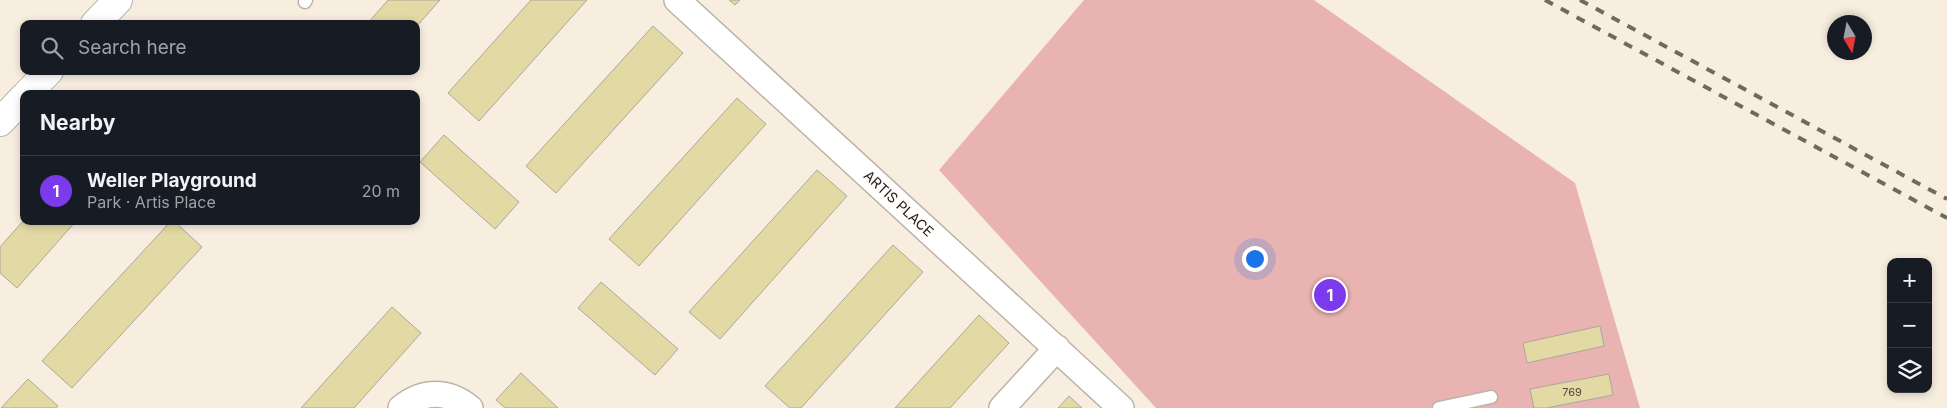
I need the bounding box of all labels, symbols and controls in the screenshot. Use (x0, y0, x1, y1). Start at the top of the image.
north arrow (1827, 15, 1872, 60)
search box (20, 20, 420, 75)
icon: search (38, 34, 66, 62)
text: Search here (78, 36, 187, 59)
text: Nearby (40, 110, 115, 135)
street label: ARTIS PLACE (861, 166, 937, 240)
text: Weller Playground (87, 169, 257, 192)
text: 1 (53, 181, 59, 201)
text: 20 m (362, 181, 400, 201)
text: Park · Artis Place (87, 192, 216, 212)
your location (1242, 246, 1268, 272)
map controls (1887, 258, 1932, 393)
button: + (1887, 258, 1932, 303)
pin: 1 (1314, 276, 1346, 314)
button: − (1887, 303, 1932, 348)
button: layers (1887, 348, 1932, 393)
house number: 769 (1562, 385, 1582, 399)

